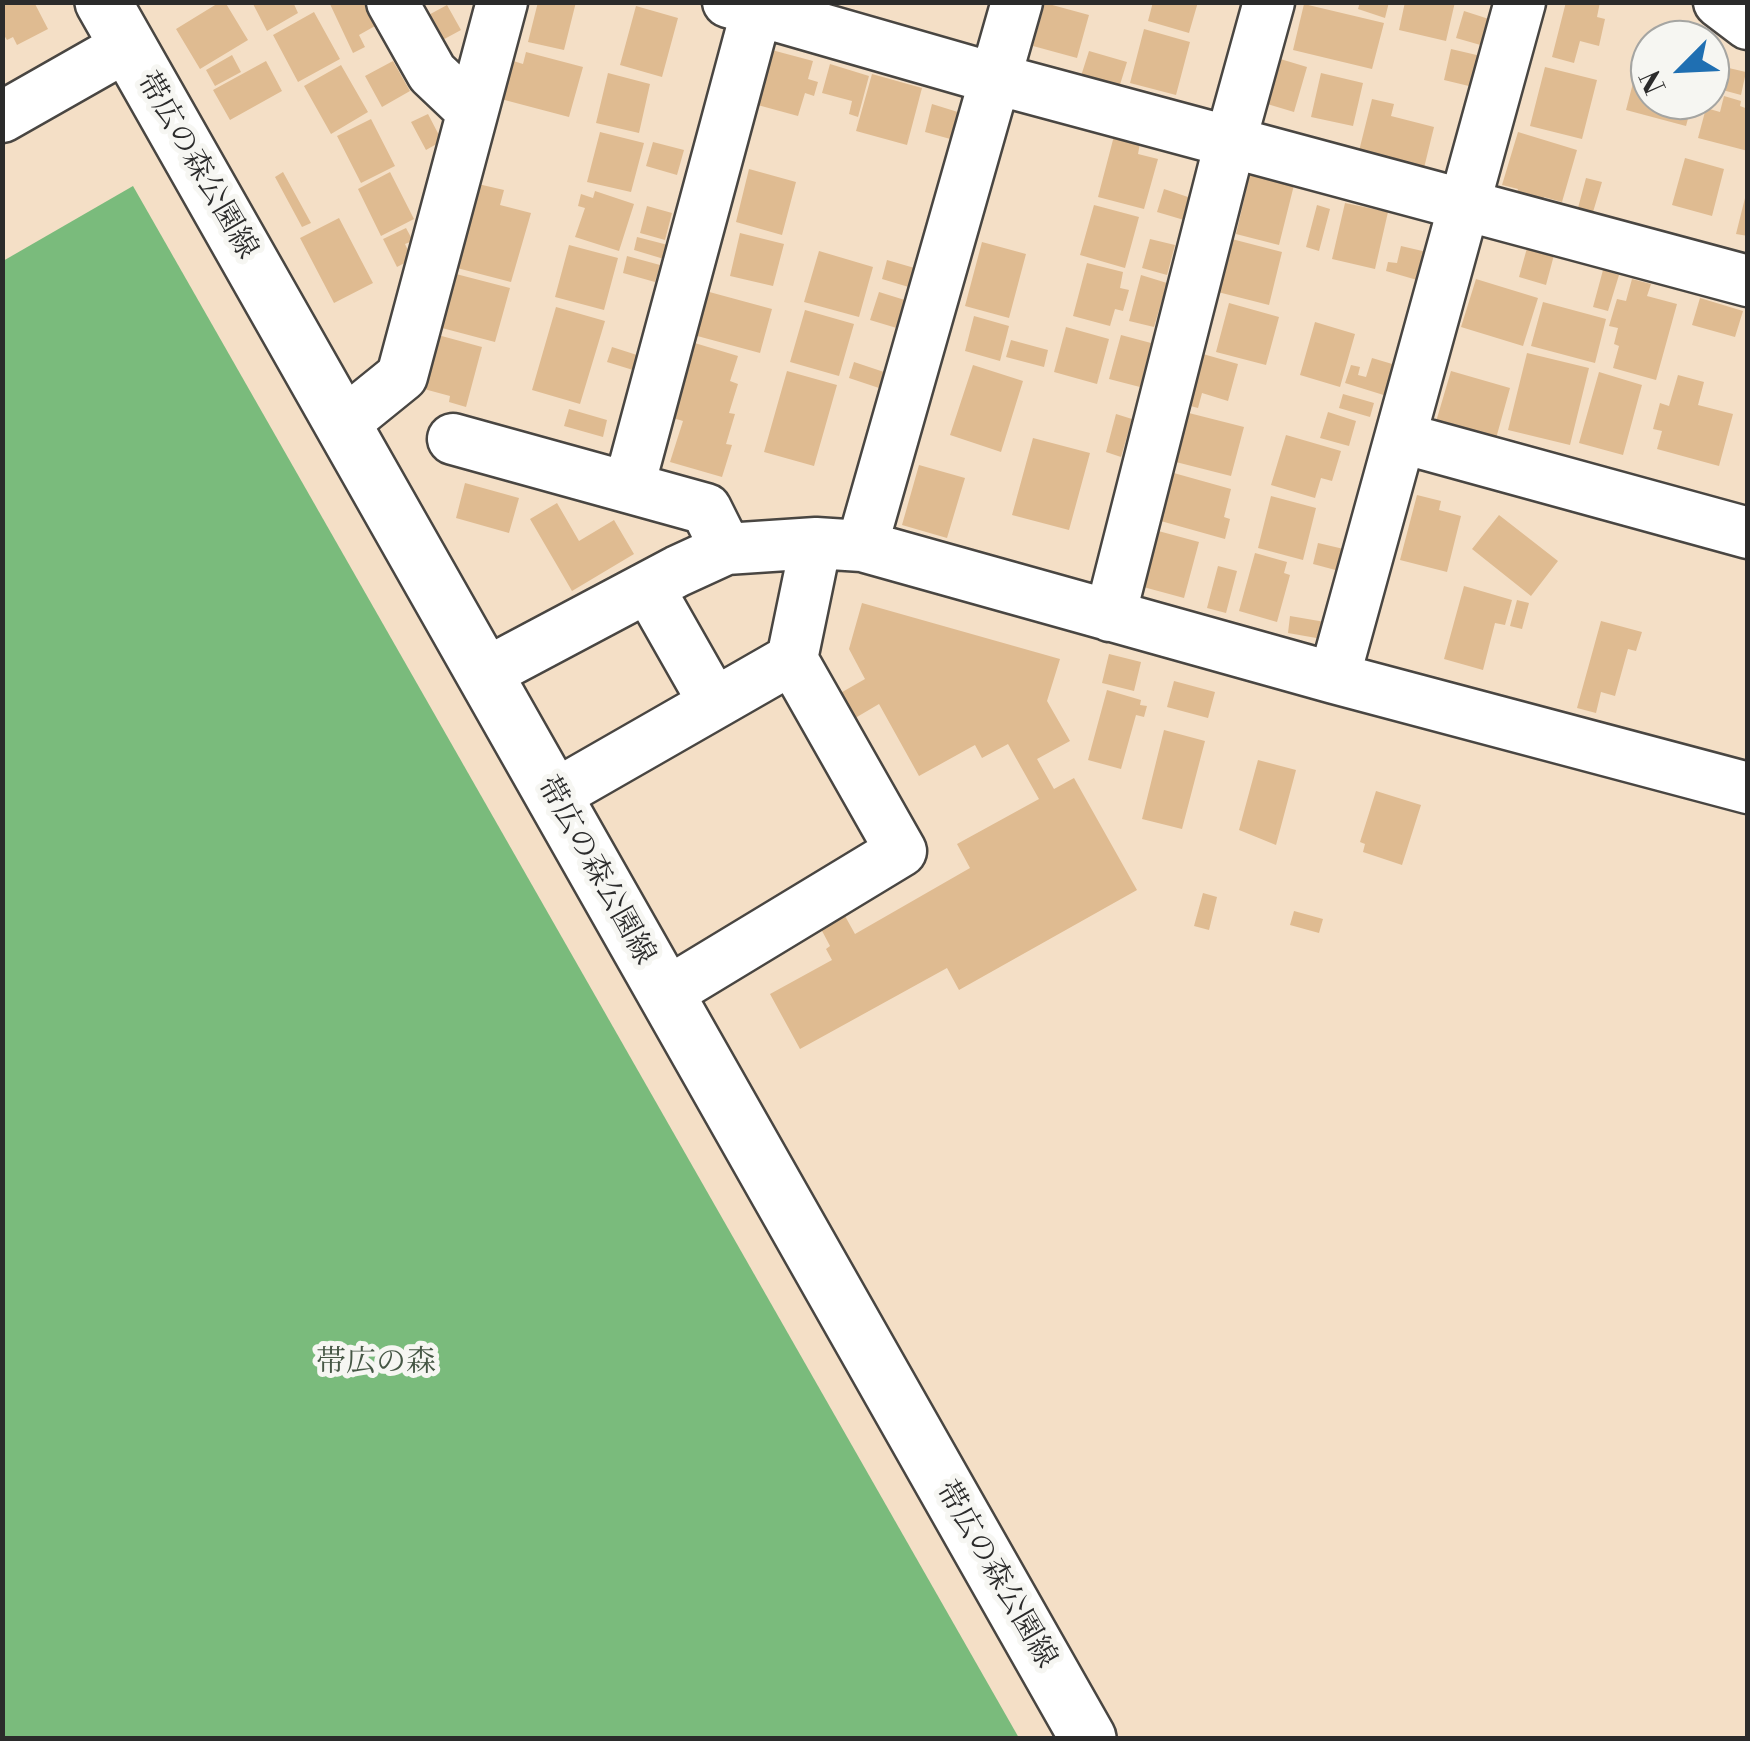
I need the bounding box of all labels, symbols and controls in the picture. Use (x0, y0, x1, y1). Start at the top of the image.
north arrow (1630, 20, 1730, 120)
text: N (1633, 64, 1674, 99)
street label: 帯広の森公園線 (128, 66, 264, 266)
street label: 帯広の森公園線 (528, 770, 662, 972)
park label: 帯広の森 (316, 1346, 436, 1382)
street label: 帯広の森公園線 (927, 1475, 1063, 1675)

